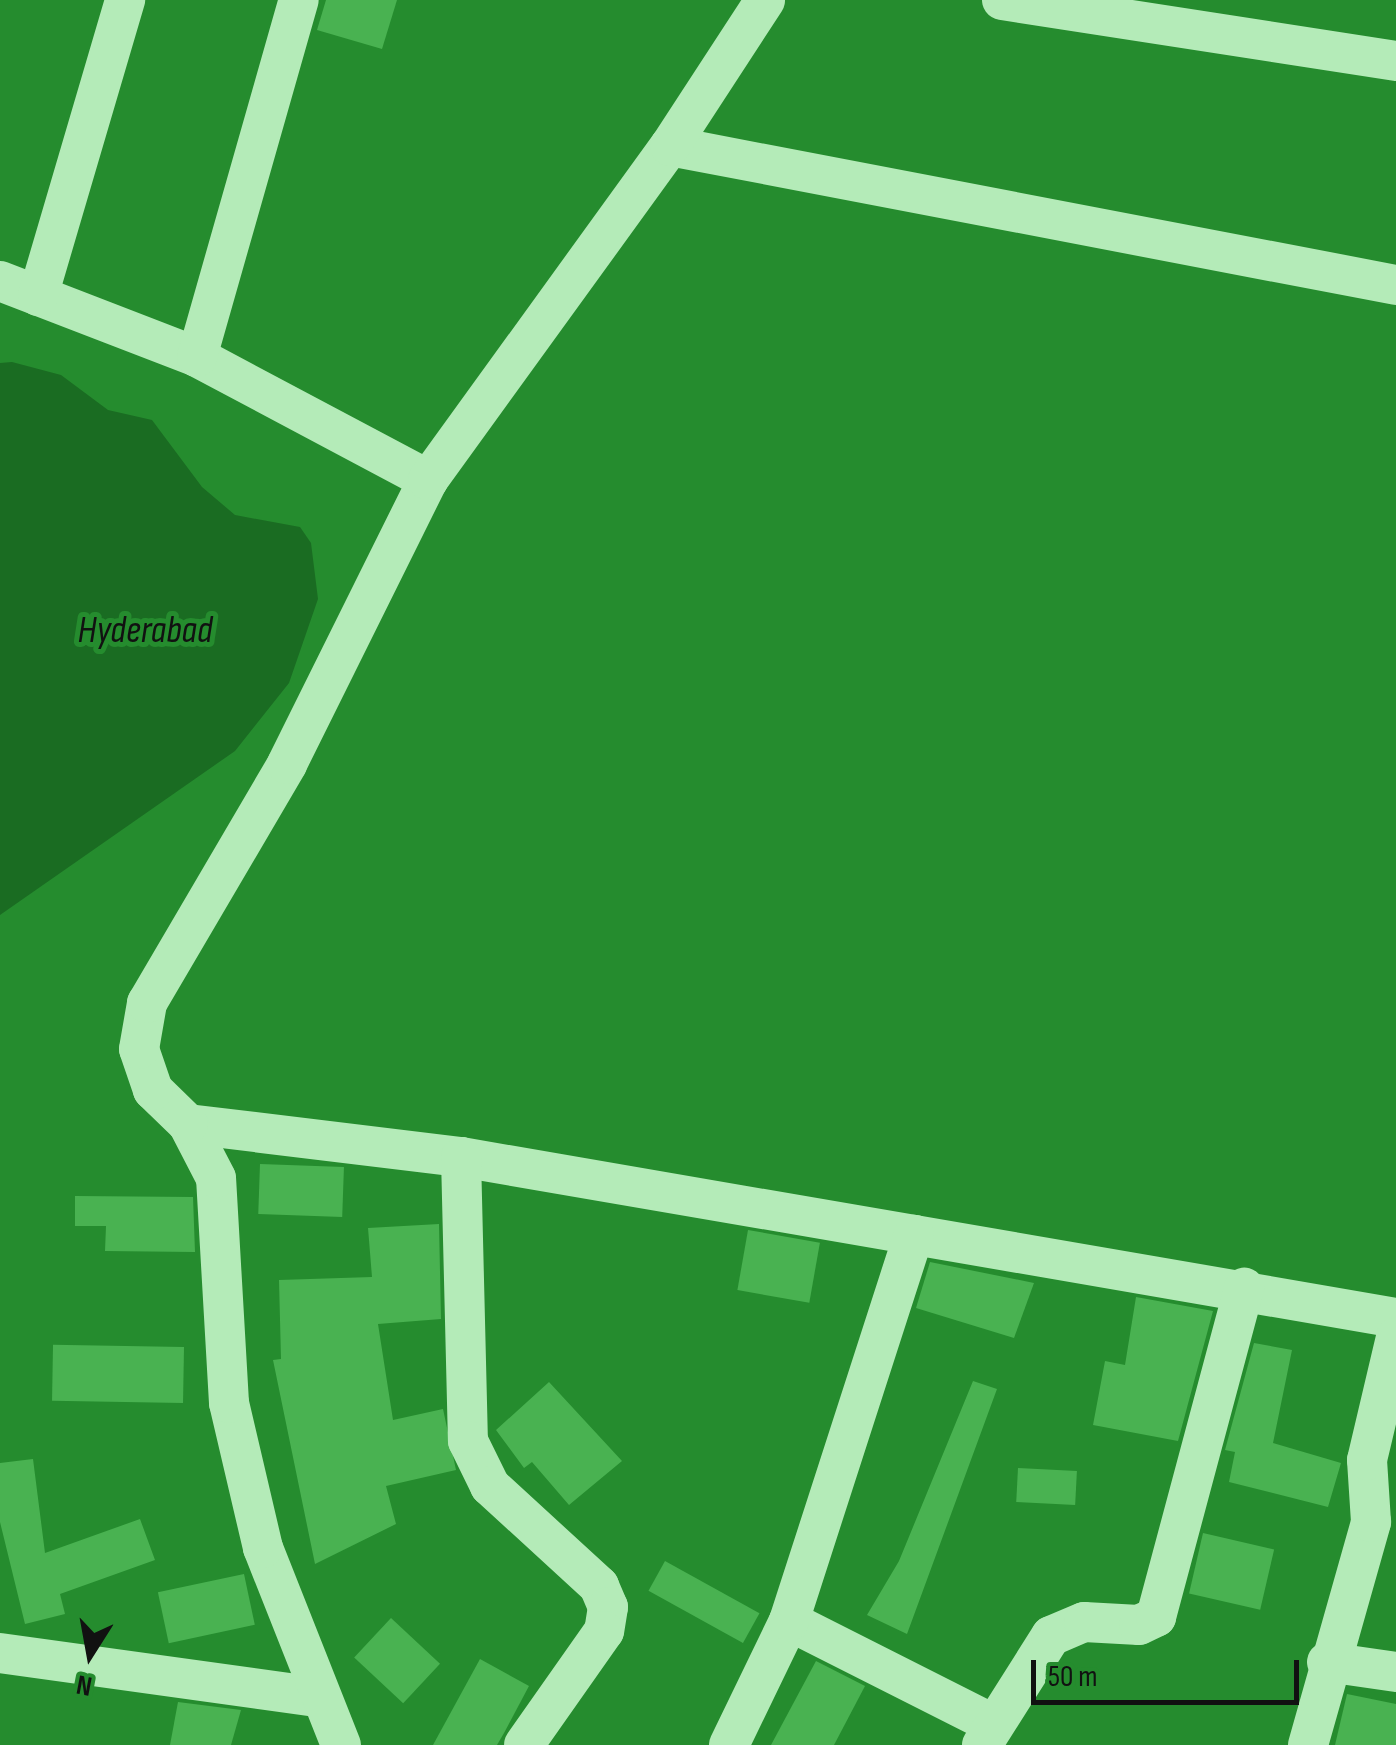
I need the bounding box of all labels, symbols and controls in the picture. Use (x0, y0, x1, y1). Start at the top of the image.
water label: Hyderabad (77, 608, 213, 654)
north arrow (40, 1605, 140, 1705)
scale bar (1036, 1640, 1304, 1702)
text: 50 m (1048, 1659, 1097, 1695)
text: N (74, 1667, 95, 1703)

